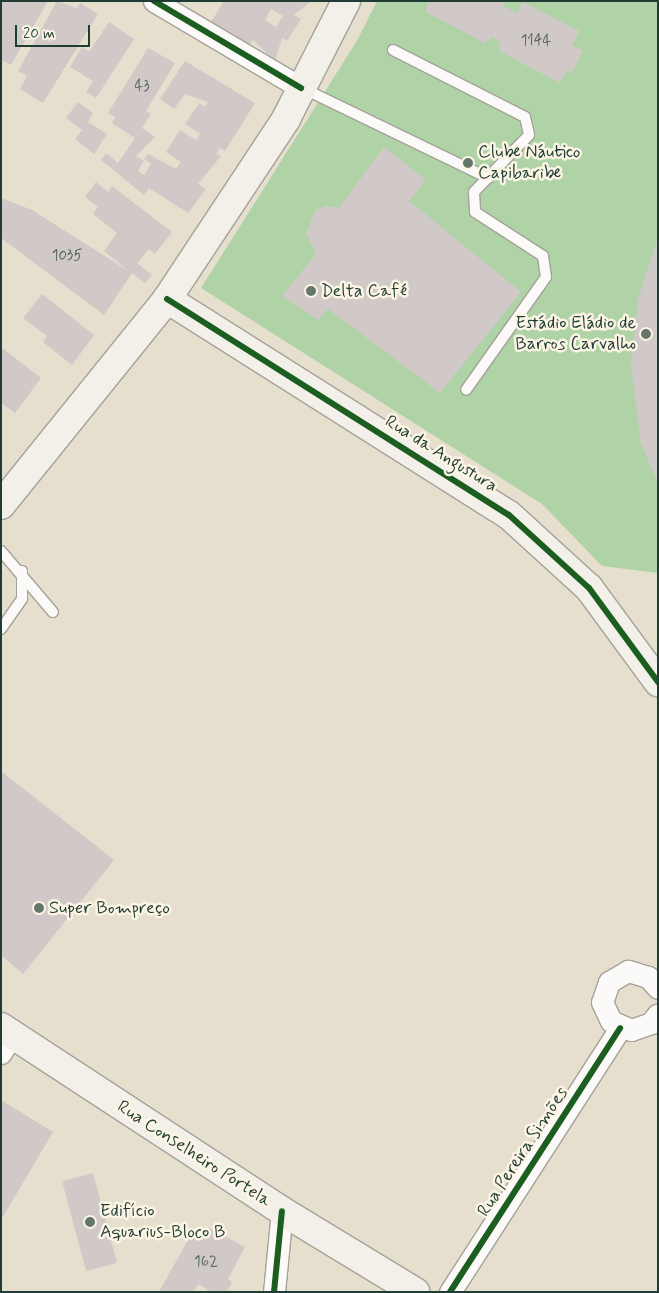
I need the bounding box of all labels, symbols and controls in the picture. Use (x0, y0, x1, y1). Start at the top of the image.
scale bar (18, 15, 92, 47)
text: 20 m (23, 24, 55, 44)
house number: 1144 (521, 33, 551, 51)
house number: 43 (134, 78, 150, 96)
place label: Clube Náutico Capibaribe (478, 142, 580, 184)
marker: Clube Náutico Capibaribe (462, 157, 474, 169)
house number: 1035 (52, 248, 82, 266)
place label: Delta Café (321, 280, 406, 302)
marker: Delta Café (305, 285, 317, 297)
place label: Estádio Eládio de Barros Carvalho (515, 313, 636, 356)
marker: Estádio Eládio de Barros Carvalho (640, 328, 652, 340)
street label: Rua da Angustura (382, 411, 500, 497)
place label: Super Bompreço (49, 897, 170, 919)
marker: Super Bompreço (33, 902, 45, 914)
street label: Rua Pereira Simões (474, 1084, 572, 1220)
street label: Rua Conselheiro Portela (113, 1096, 275, 1212)
place label: Edifício Aquarius-Bloco B (100, 1201, 226, 1244)
marker: Edifício Aquarius-Bloco B (84, 1216, 96, 1228)
house number: 162 (194, 1254, 218, 1272)

